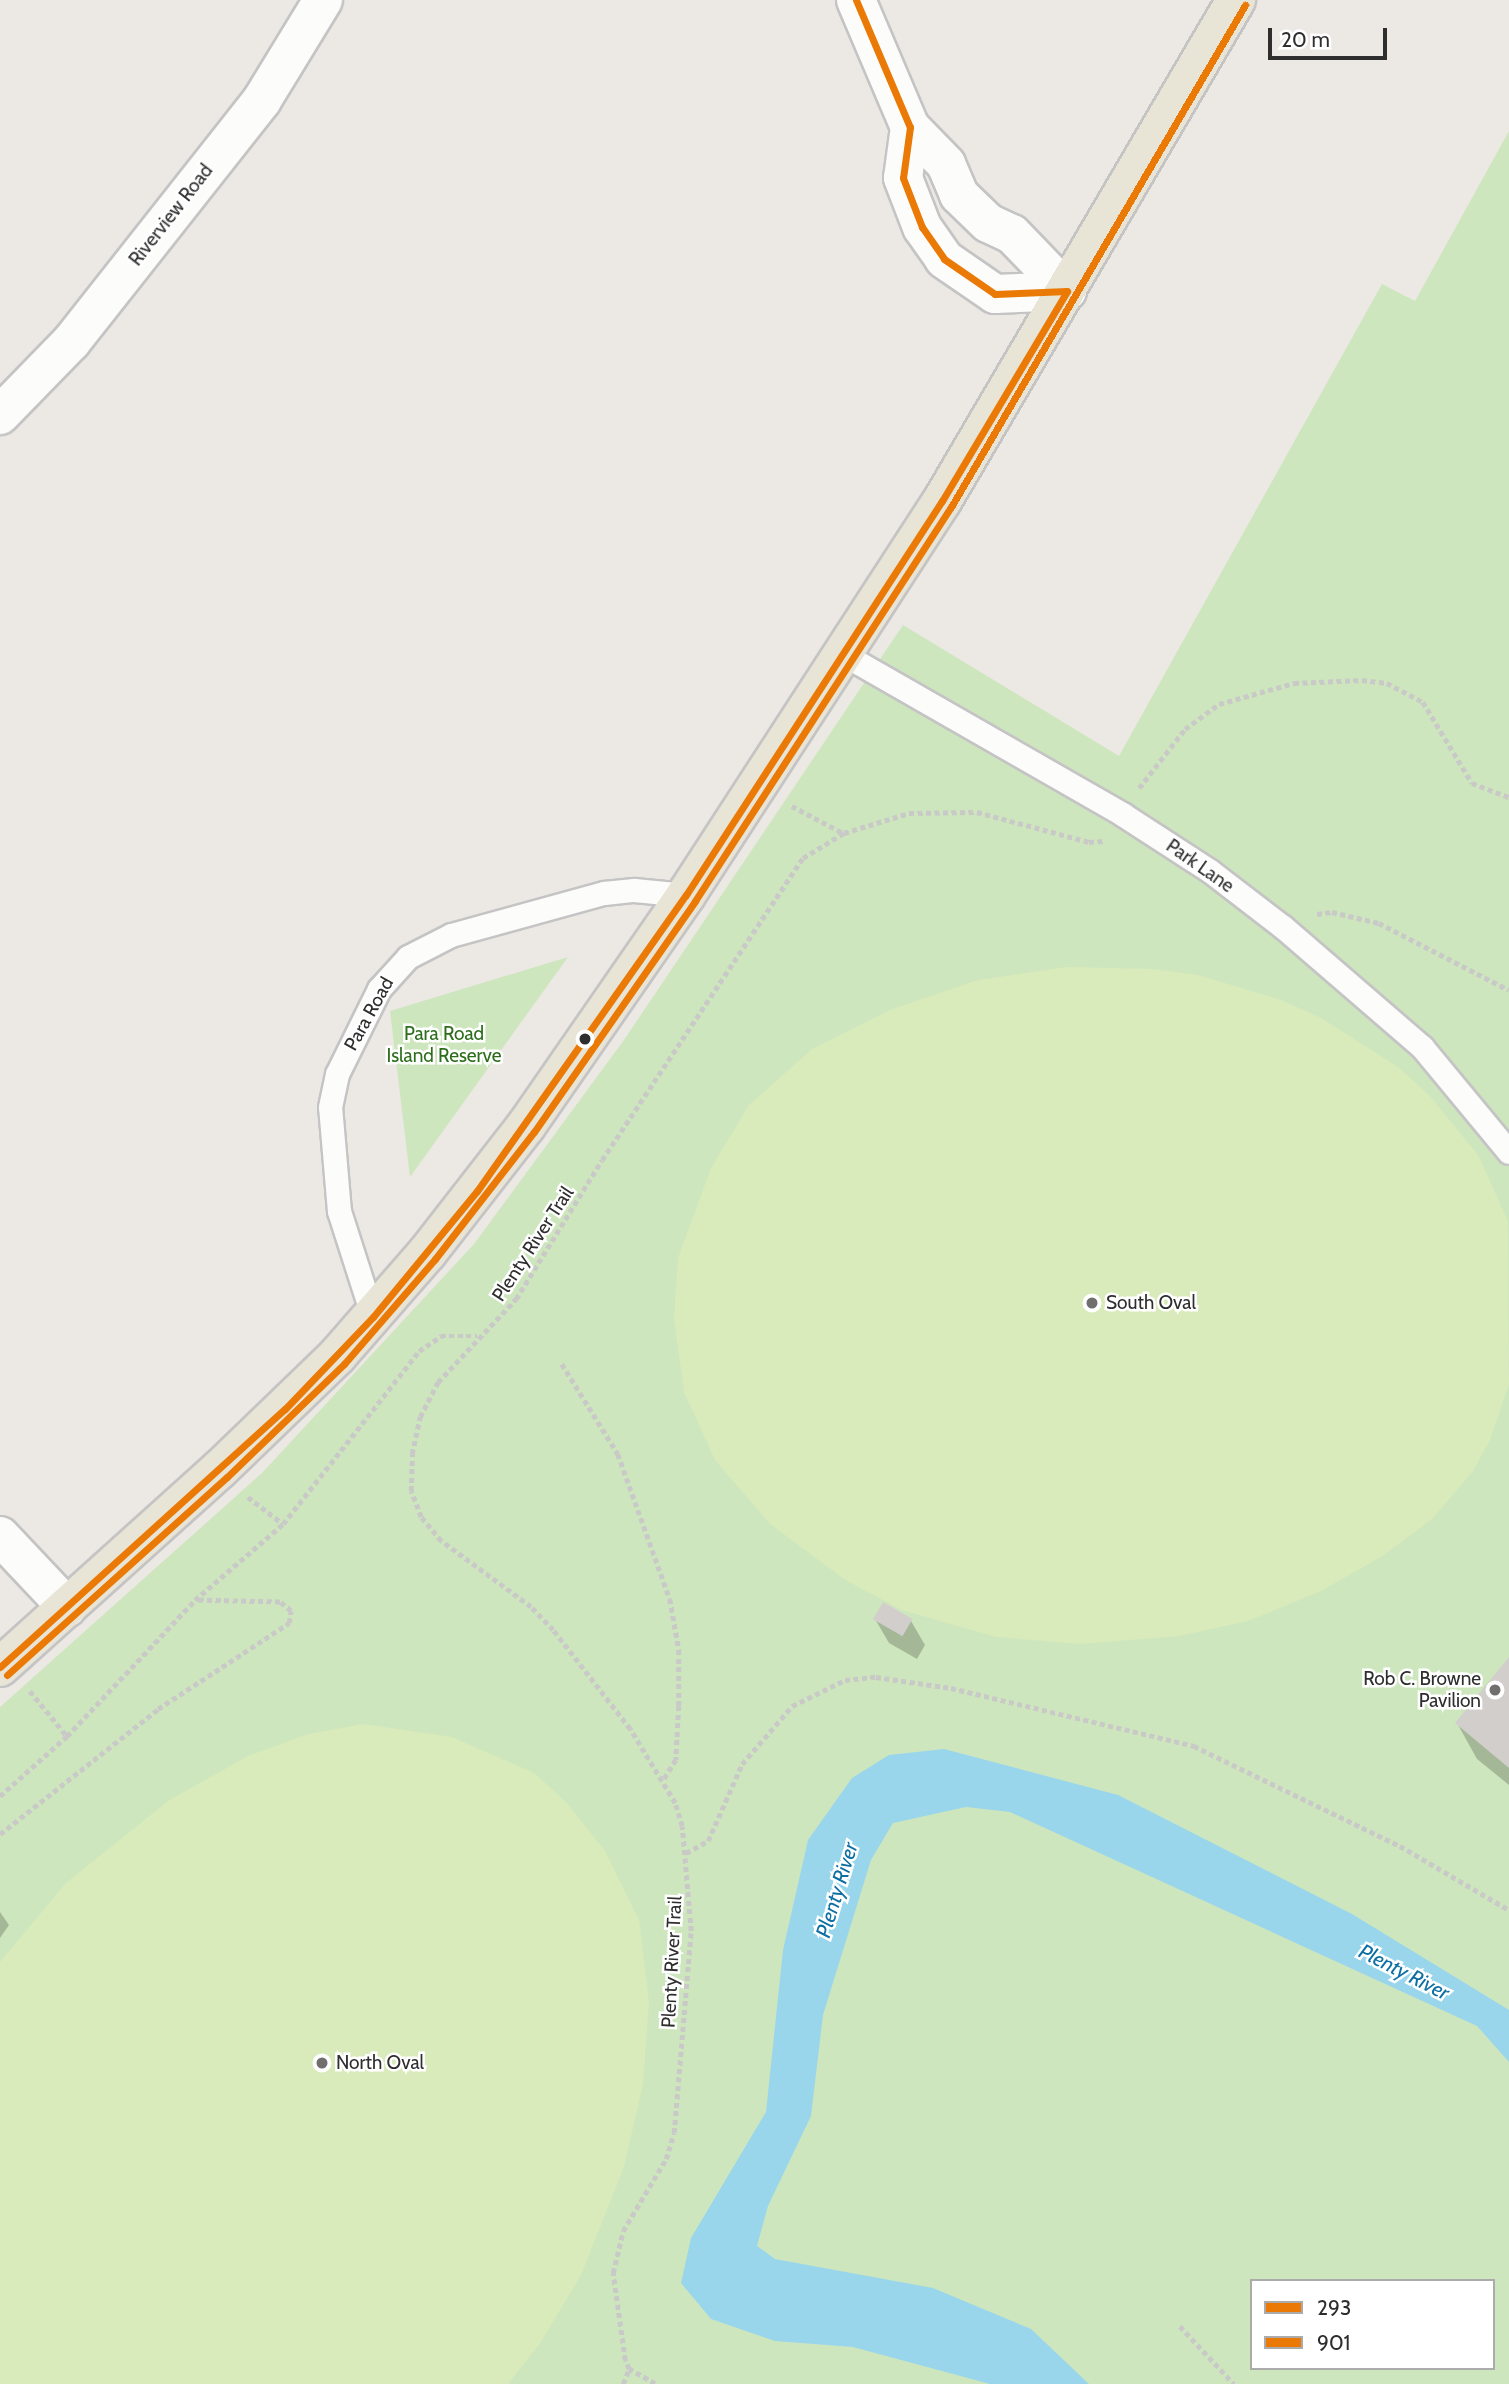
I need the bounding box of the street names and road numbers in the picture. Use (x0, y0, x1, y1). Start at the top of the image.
street label: Riverview Road (124, 160, 218, 270)
street label: Park Lane (1162, 834, 1238, 898)
street label: Para Road (340, 973, 398, 1055)
street label: Plenty River Trail (487, 1182, 579, 1306)
street label: Plenty River Trail (657, 1895, 687, 2029)

